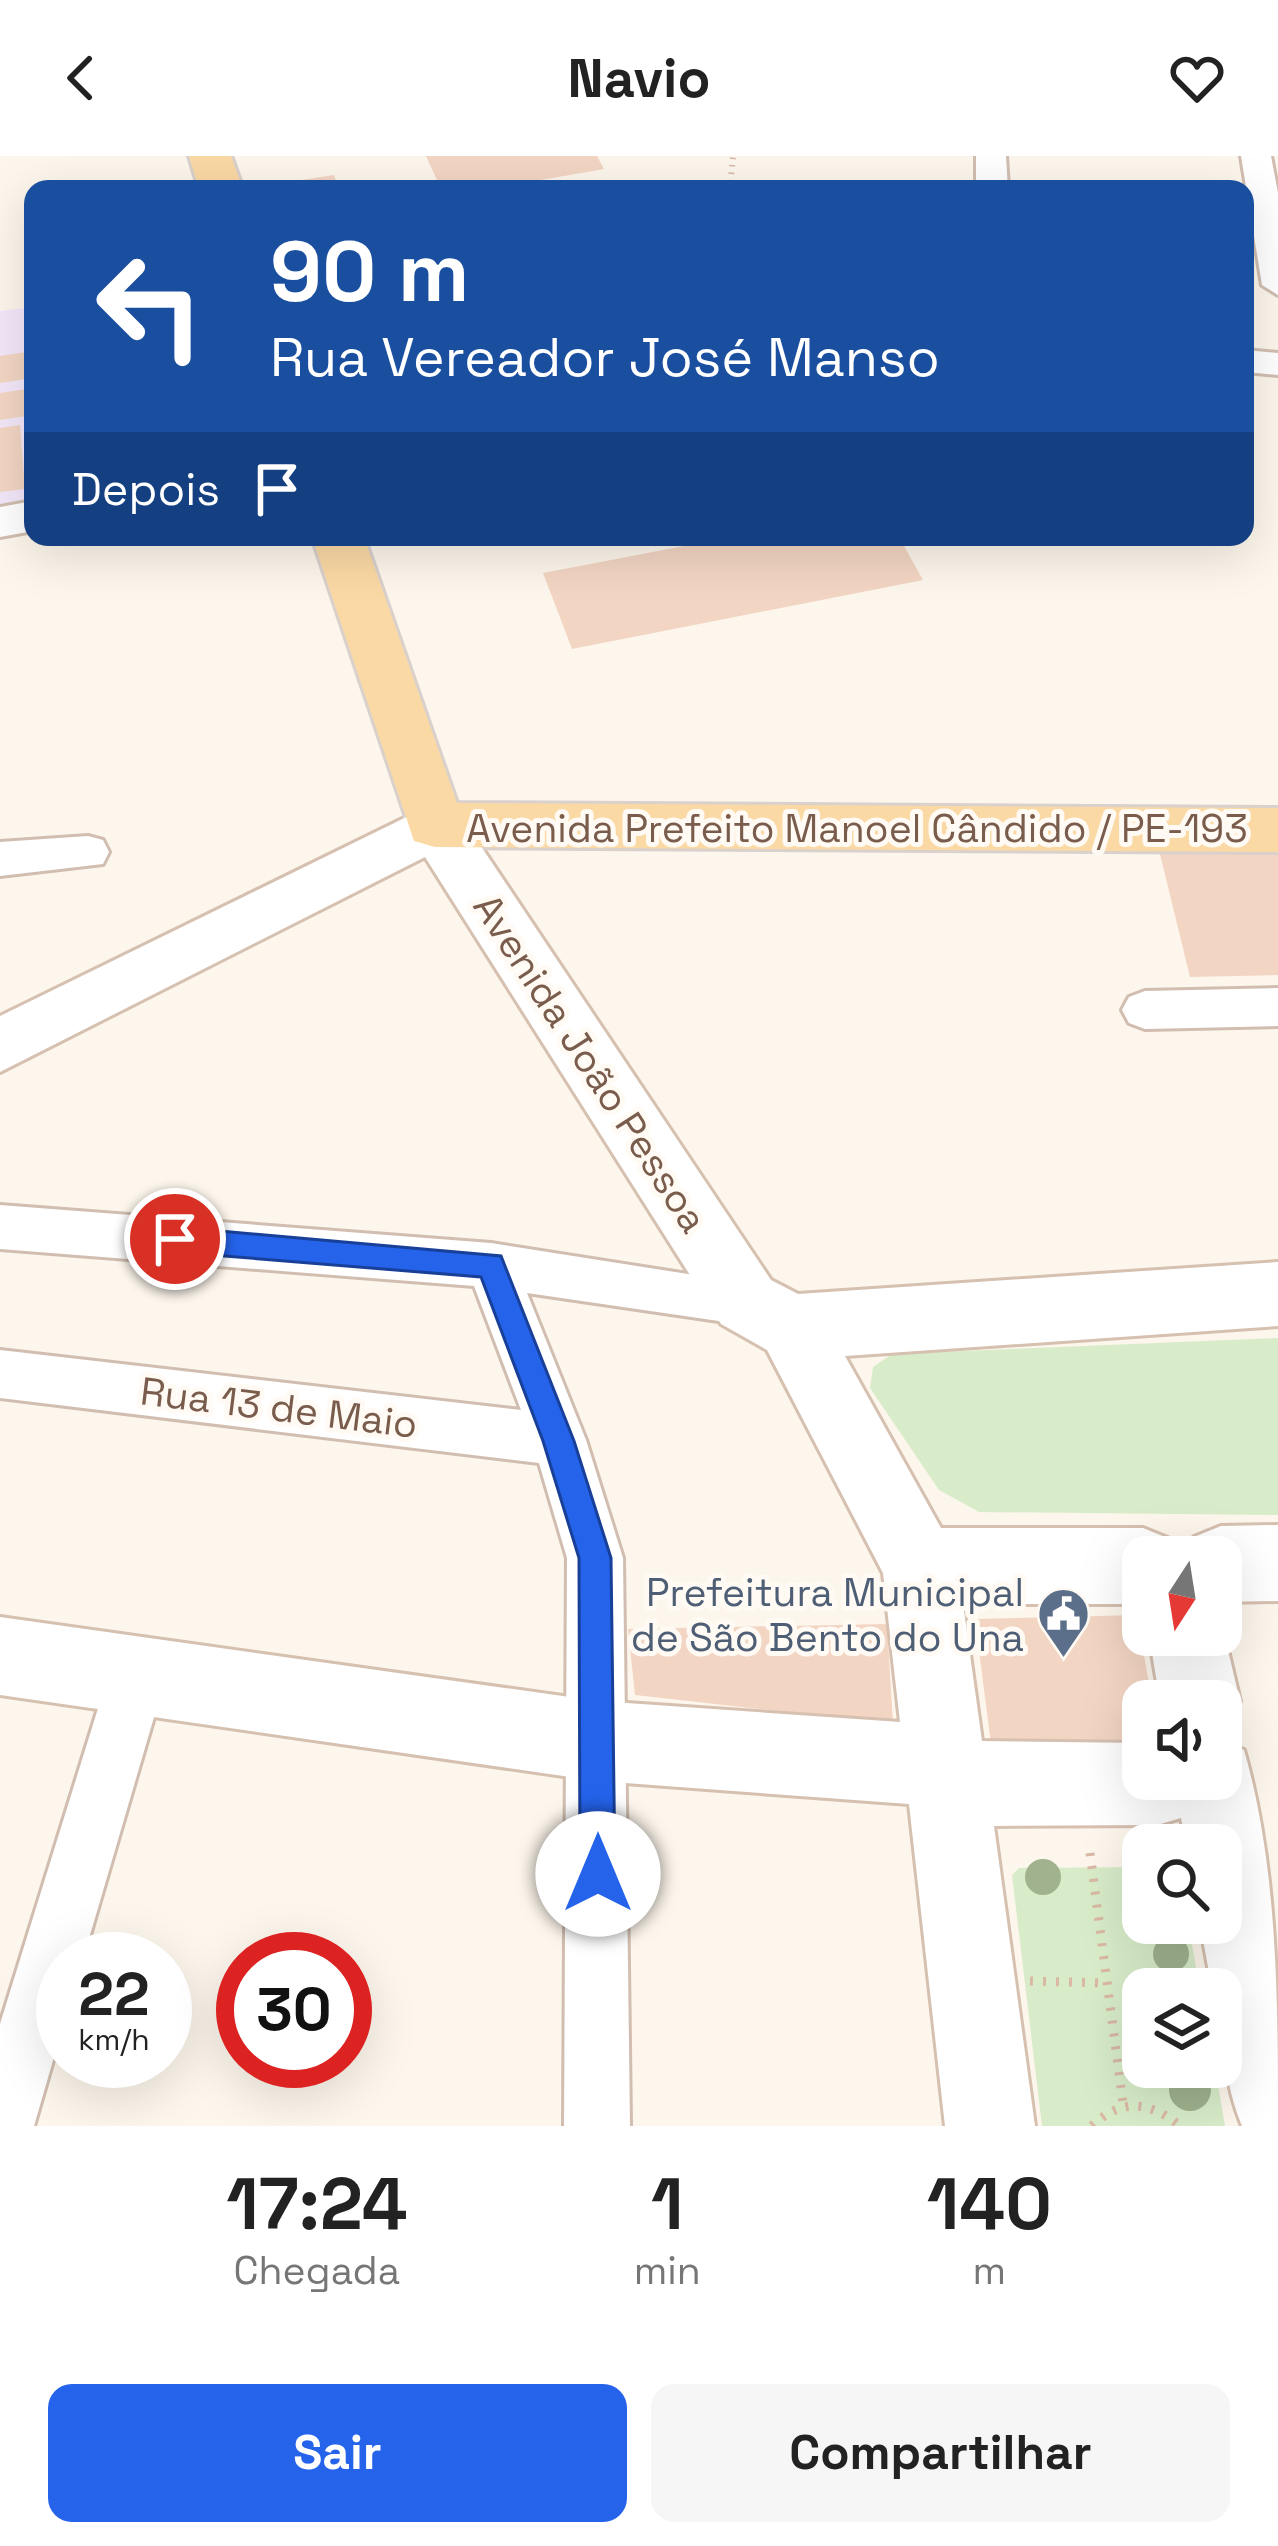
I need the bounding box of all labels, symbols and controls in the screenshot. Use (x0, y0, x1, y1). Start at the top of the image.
text: Navio (568, 44, 710, 113)
icon: back (48, 45, 114, 111)
icon: heart (1164, 45, 1230, 111)
text: 90 m (270, 218, 469, 326)
icon: left (72, 228, 228, 384)
text: Rua Vereador José Manso (270, 323, 940, 392)
icon: arrive (244, 456, 310, 522)
text: Depois (72, 461, 220, 518)
street label: Avenida Prefeito Manoel Cândido / PE-193 (466, 804, 1248, 853)
street label: Avenida João Pessoa (463, 885, 718, 1242)
pin (124, 1188, 226, 1290)
icon: arrive (142, 1206, 208, 1272)
street label: Rua 13 de Maio (138, 1366, 420, 1449)
north arrow (1122, 1536, 1242, 1656)
map controls (1122, 1536, 1242, 2088)
place label: Prefeitura Municipal de São Bento do Una (631, 1568, 1024, 1662)
public building icon: Prefeitura Municipal de São Bento do Una (1035, 1586, 1091, 1660)
button: sound (1122, 1680, 1242, 1800)
position arrow (535, 1811, 661, 1937)
button: search (1122, 1824, 1242, 1944)
speed limit sign: 30 (216, 1932, 372, 2088)
text: 22 (78, 1956, 150, 2033)
button: layers (1122, 1968, 1242, 2088)
text: km/h (78, 2020, 150, 2059)
text: 17:24 (226, 2158, 407, 2250)
text: 1 (651, 2158, 683, 2250)
text: 140 (927, 2158, 1052, 2250)
text: Chegada (234, 2246, 400, 2295)
text: min (634, 2246, 701, 2295)
text: m (973, 2246, 1006, 2295)
button: Sair (48, 2384, 627, 2522)
button: Compartilhar (651, 2384, 1230, 2522)

